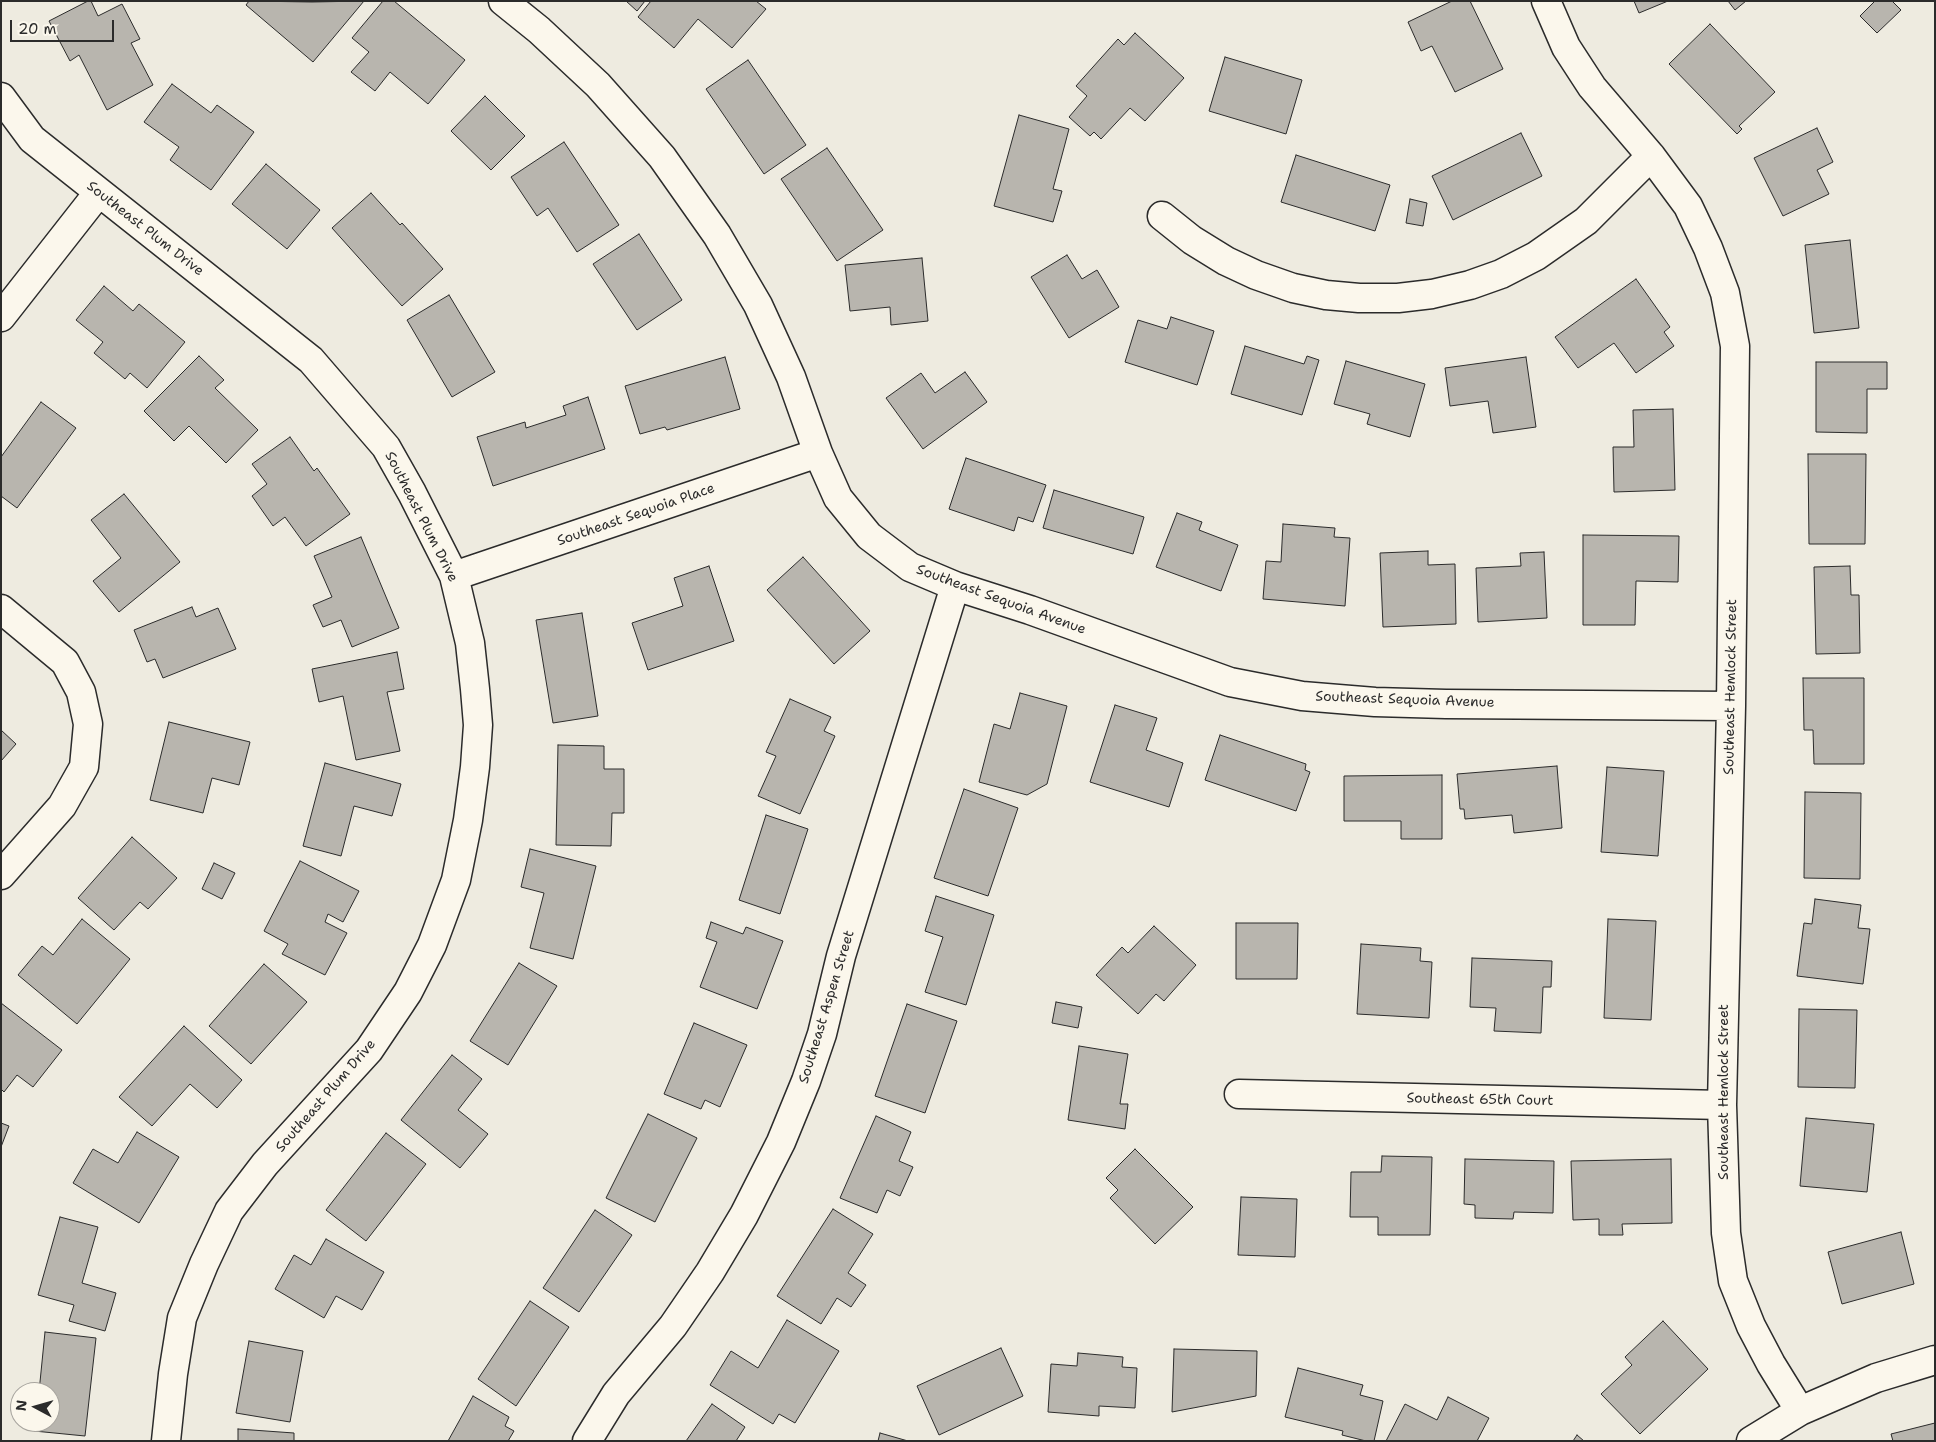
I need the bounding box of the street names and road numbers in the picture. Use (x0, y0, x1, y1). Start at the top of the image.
street label: Southeast Plum Drive (83, 178, 207, 280)
street label: Southeast Plum Drive (381, 449, 461, 585)
street label: Southeast Sequoia Place (555, 480, 717, 550)
street label: Southeast Sequoia Avenue (914, 561, 1088, 639)
street label: Southeast Hemlock Street (1721, 599, 1741, 775)
street label: Southeast Sequoia Avenue (1315, 688, 1495, 712)
street label: Southeast Aspen Street (796, 928, 858, 1086)
street label: Southeast Hemlock Street (1716, 1004, 1732, 1180)
street label: Southeast Plum Drive (272, 1036, 380, 1156)
street label: Southeast 65th Court (1406, 1090, 1554, 1110)

